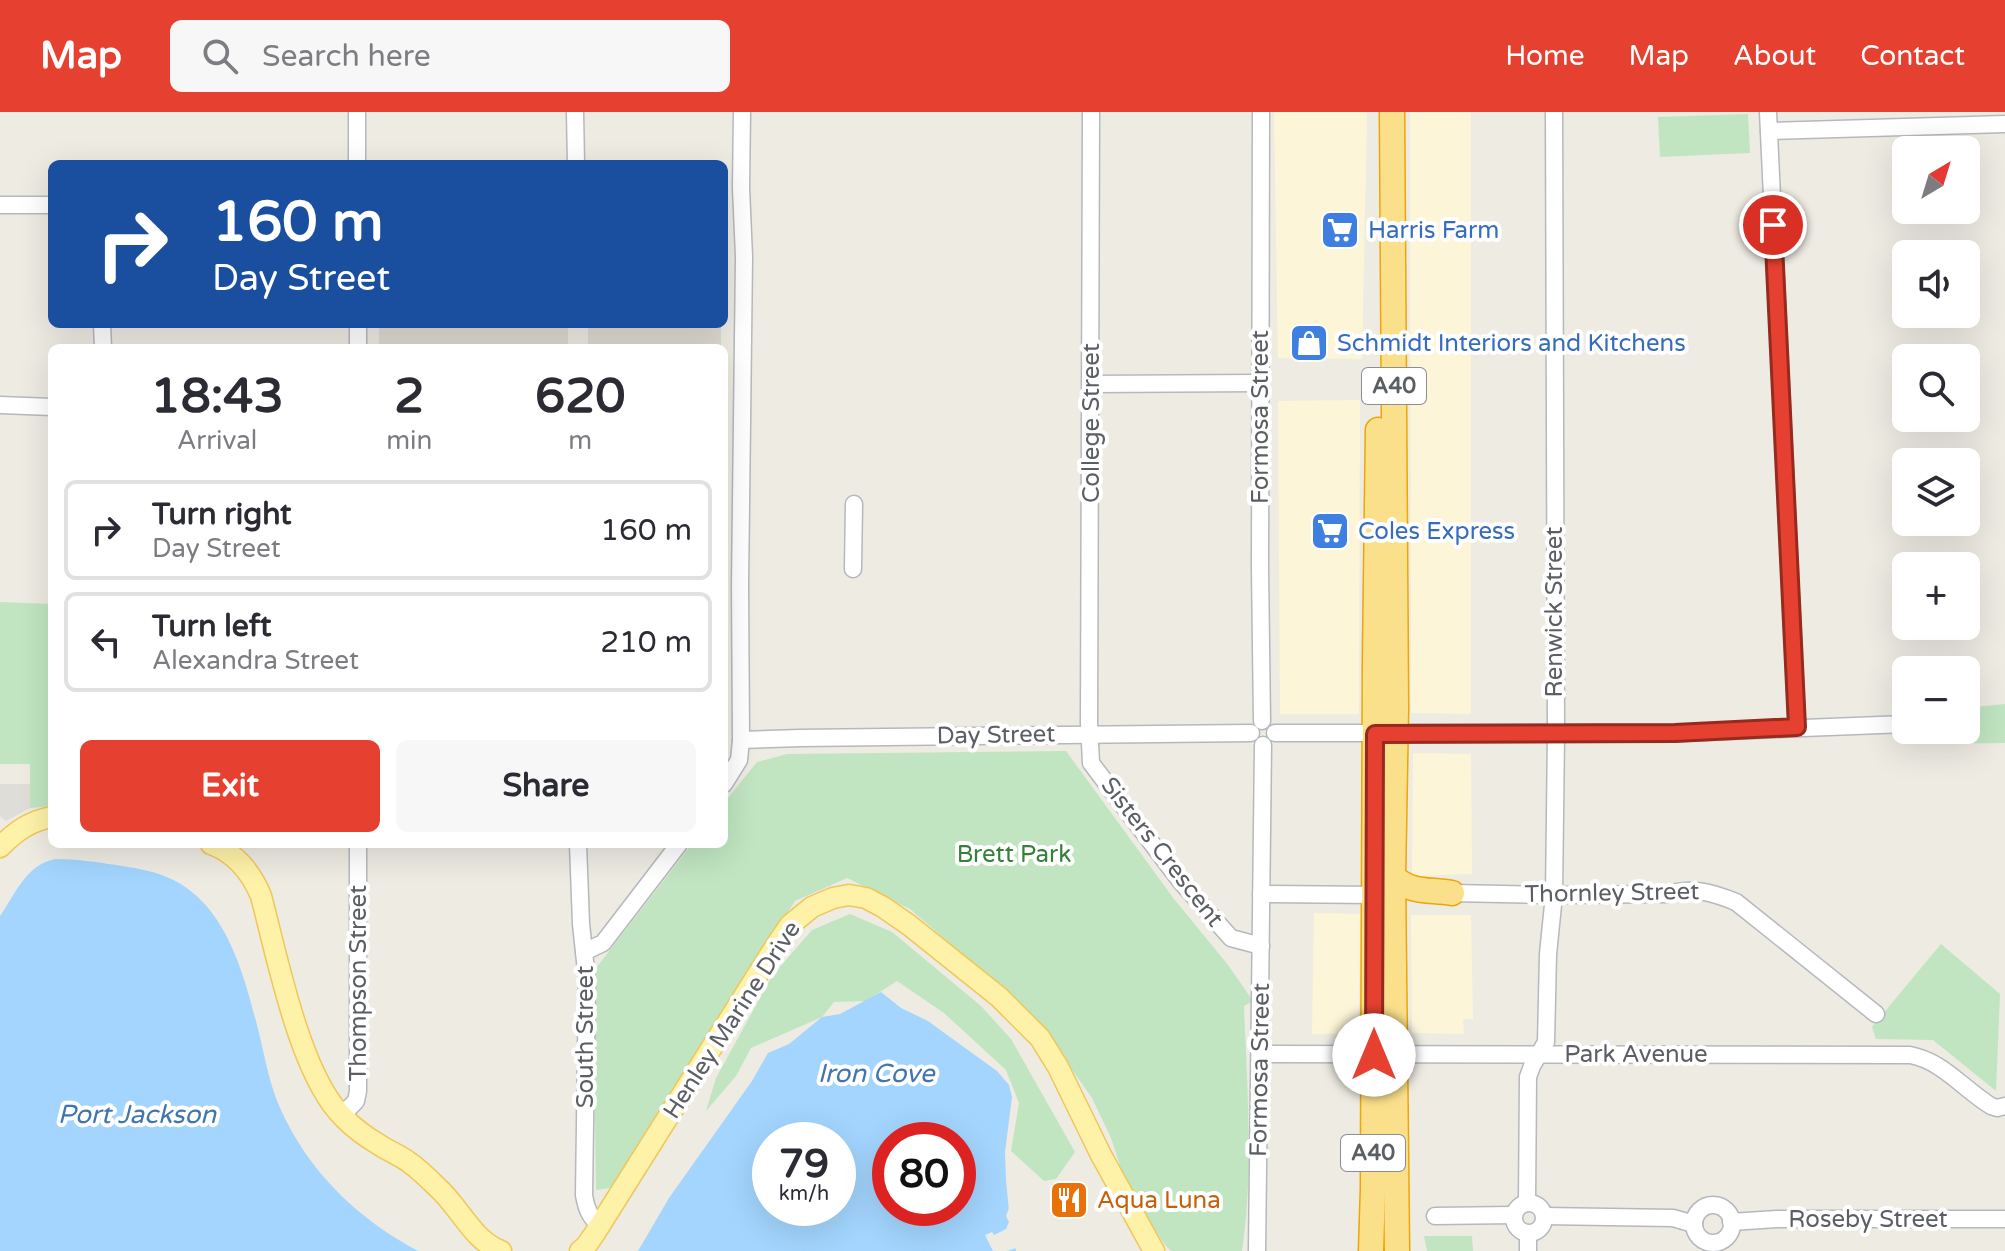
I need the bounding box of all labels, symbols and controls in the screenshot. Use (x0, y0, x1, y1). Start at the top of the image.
search box (170, 20, 730, 92)
text: Map (40, 33, 122, 79)
icon: search (198, 34, 242, 78)
text: Search here (262, 38, 431, 75)
text: Home (1505, 39, 1585, 73)
text: Map (1629, 39, 1689, 73)
text: About (1733, 39, 1816, 73)
text: Contact (1860, 39, 1965, 73)
north arrow (1892, 136, 1980, 224)
map controls (1892, 136, 1980, 744)
text: 160 m (212, 189, 383, 256)
pin (1739, 191, 1807, 259)
icon: right (80, 192, 184, 296)
icon: arrive (1751, 203, 1795, 247)
supermarket icon: Harris Farm (1319, 209, 1361, 251)
place label: Harris Farm (1368, 216, 1499, 245)
button: sound (1892, 240, 1980, 328)
text: Day Street (212, 257, 390, 300)
shop icon: Schmidt Interiors and Kitchens (1288, 322, 1330, 364)
place label: Schmidt Interiors and Kitchens (1337, 329, 1686, 358)
street label: Formosa Street (1246, 330, 1275, 504)
street label: College Street (1077, 343, 1106, 503)
button: search (1892, 344, 1980, 432)
text: 18:43 (151, 368, 284, 426)
text: 2 (394, 368, 424, 426)
text: 620 (535, 368, 625, 426)
road number: A40 (1362, 368, 1426, 404)
text: Arrival (177, 425, 257, 456)
text: min (386, 425, 432, 456)
text: m (568, 425, 592, 456)
button: layers (1892, 448, 1980, 536)
text: Turn right (152, 496, 292, 533)
icon: right (84, 508, 128, 552)
supermarket icon: Coles Express (1309, 510, 1351, 552)
text: 160 m (600, 512, 692, 549)
place label: Coles Express (1358, 517, 1515, 546)
street label: Renwick Street (1540, 527, 1569, 697)
text: Day Street (152, 533, 281, 564)
button: + (1892, 552, 1980, 640)
text: Turn left (152, 608, 271, 645)
icon: left (84, 620, 128, 664)
text: 210 m (600, 624, 692, 661)
text: Alexandra Street (152, 645, 359, 676)
button: − (1892, 656, 1980, 744)
street label: Day Street (936, 719, 1056, 751)
button: Exit (80, 740, 380, 832)
button: Share (396, 740, 696, 832)
street label: Sisters Crescent (1095, 771, 1229, 933)
park label: Brett Park (957, 840, 1071, 869)
street label: Thornley Street (1524, 877, 1700, 909)
street label: Thompson Street (344, 885, 373, 1081)
street label: Henley Marine Drive (657, 916, 807, 1124)
street label: South Street (571, 966, 600, 1108)
street label: Formosa Street (1244, 983, 1276, 1157)
position arrow (1332, 1013, 1416, 1097)
street label: Park Avenue (1564, 1040, 1708, 1069)
water label: Iron Cove (818, 1058, 936, 1089)
water label: Port Jackson (58, 1099, 217, 1130)
speed limit sign: 80 (872, 1122, 976, 1226)
road number: A40 (1341, 1135, 1405, 1171)
text: 79 (779, 1140, 829, 1188)
restaurant icon: Aqua Luna (1048, 1179, 1090, 1221)
text: km/h (779, 1182, 829, 1206)
place label: Aqua Luna (1097, 1186, 1221, 1215)
street label: Roseby Street (1788, 1205, 1948, 1234)

